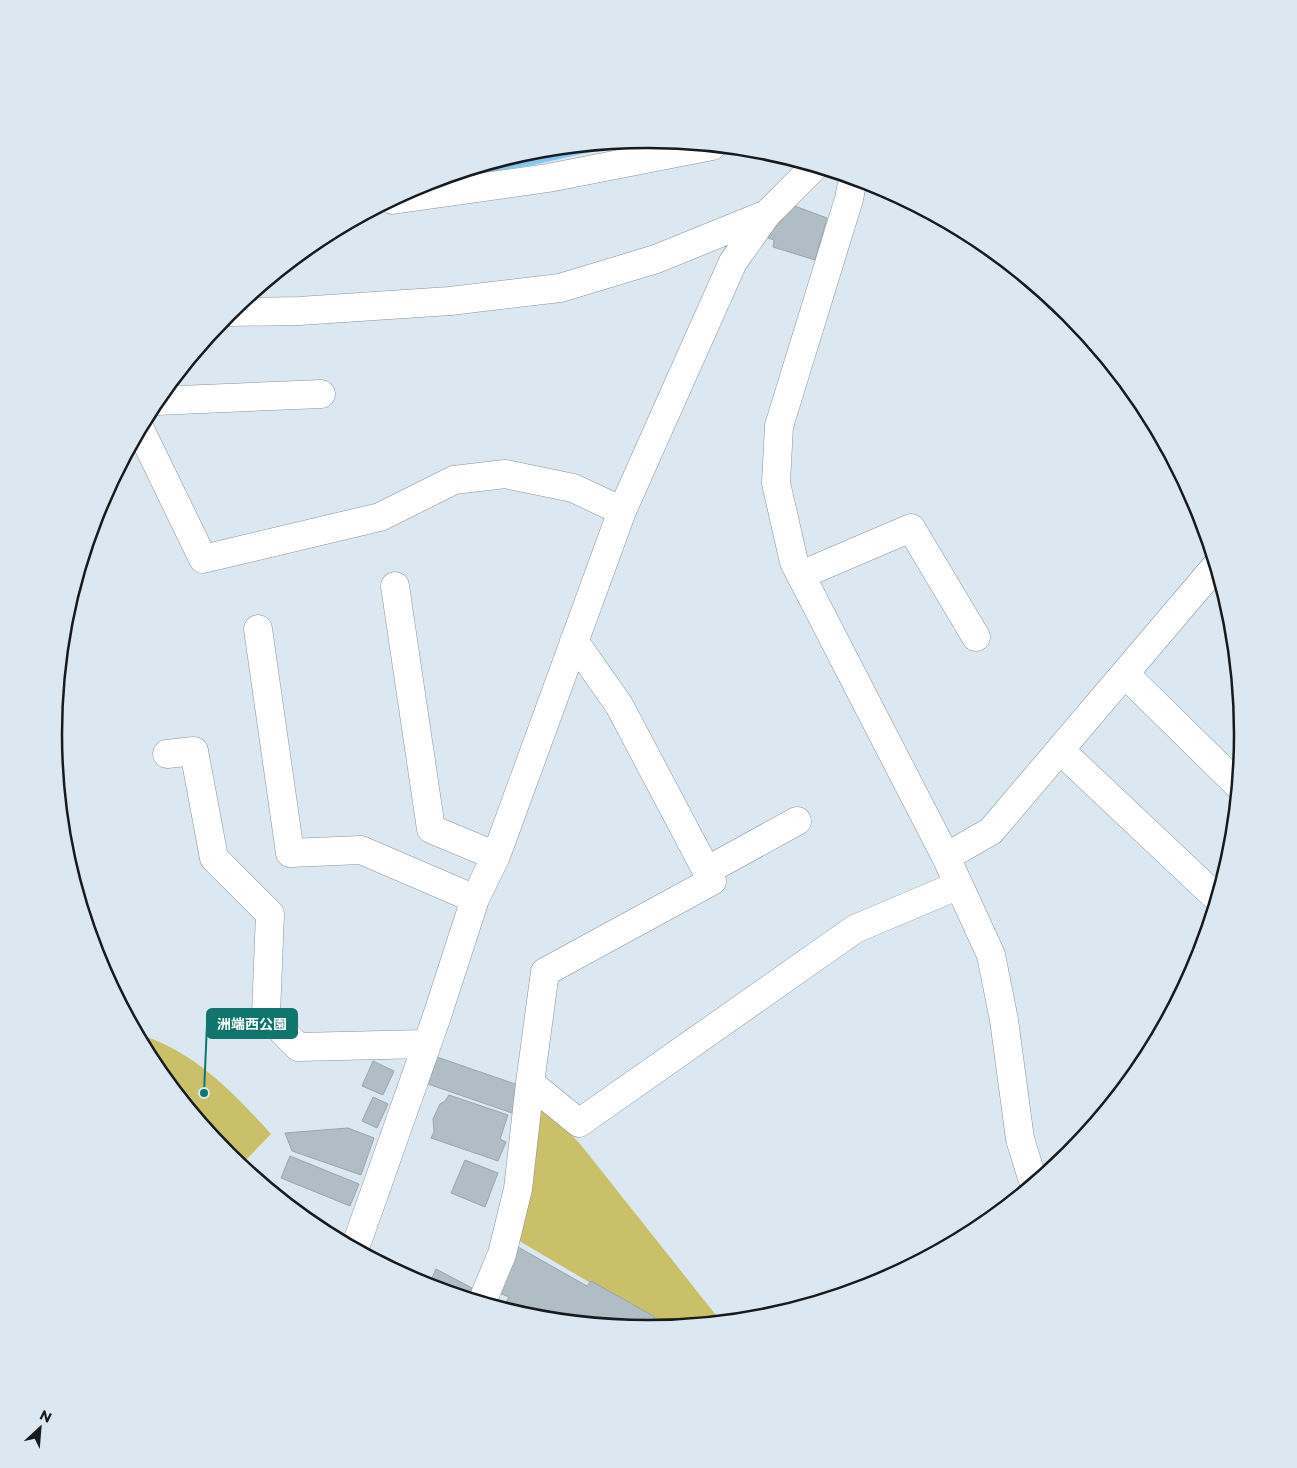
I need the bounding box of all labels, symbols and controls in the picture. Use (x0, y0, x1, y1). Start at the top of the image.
callout: 洲端西公園 (207, 1009, 297, 1038)
text: 洲端西公園 (217, 1015, 287, 1033)
north arrow (15, 1403, 65, 1453)
text: N (37, 1406, 55, 1427)

